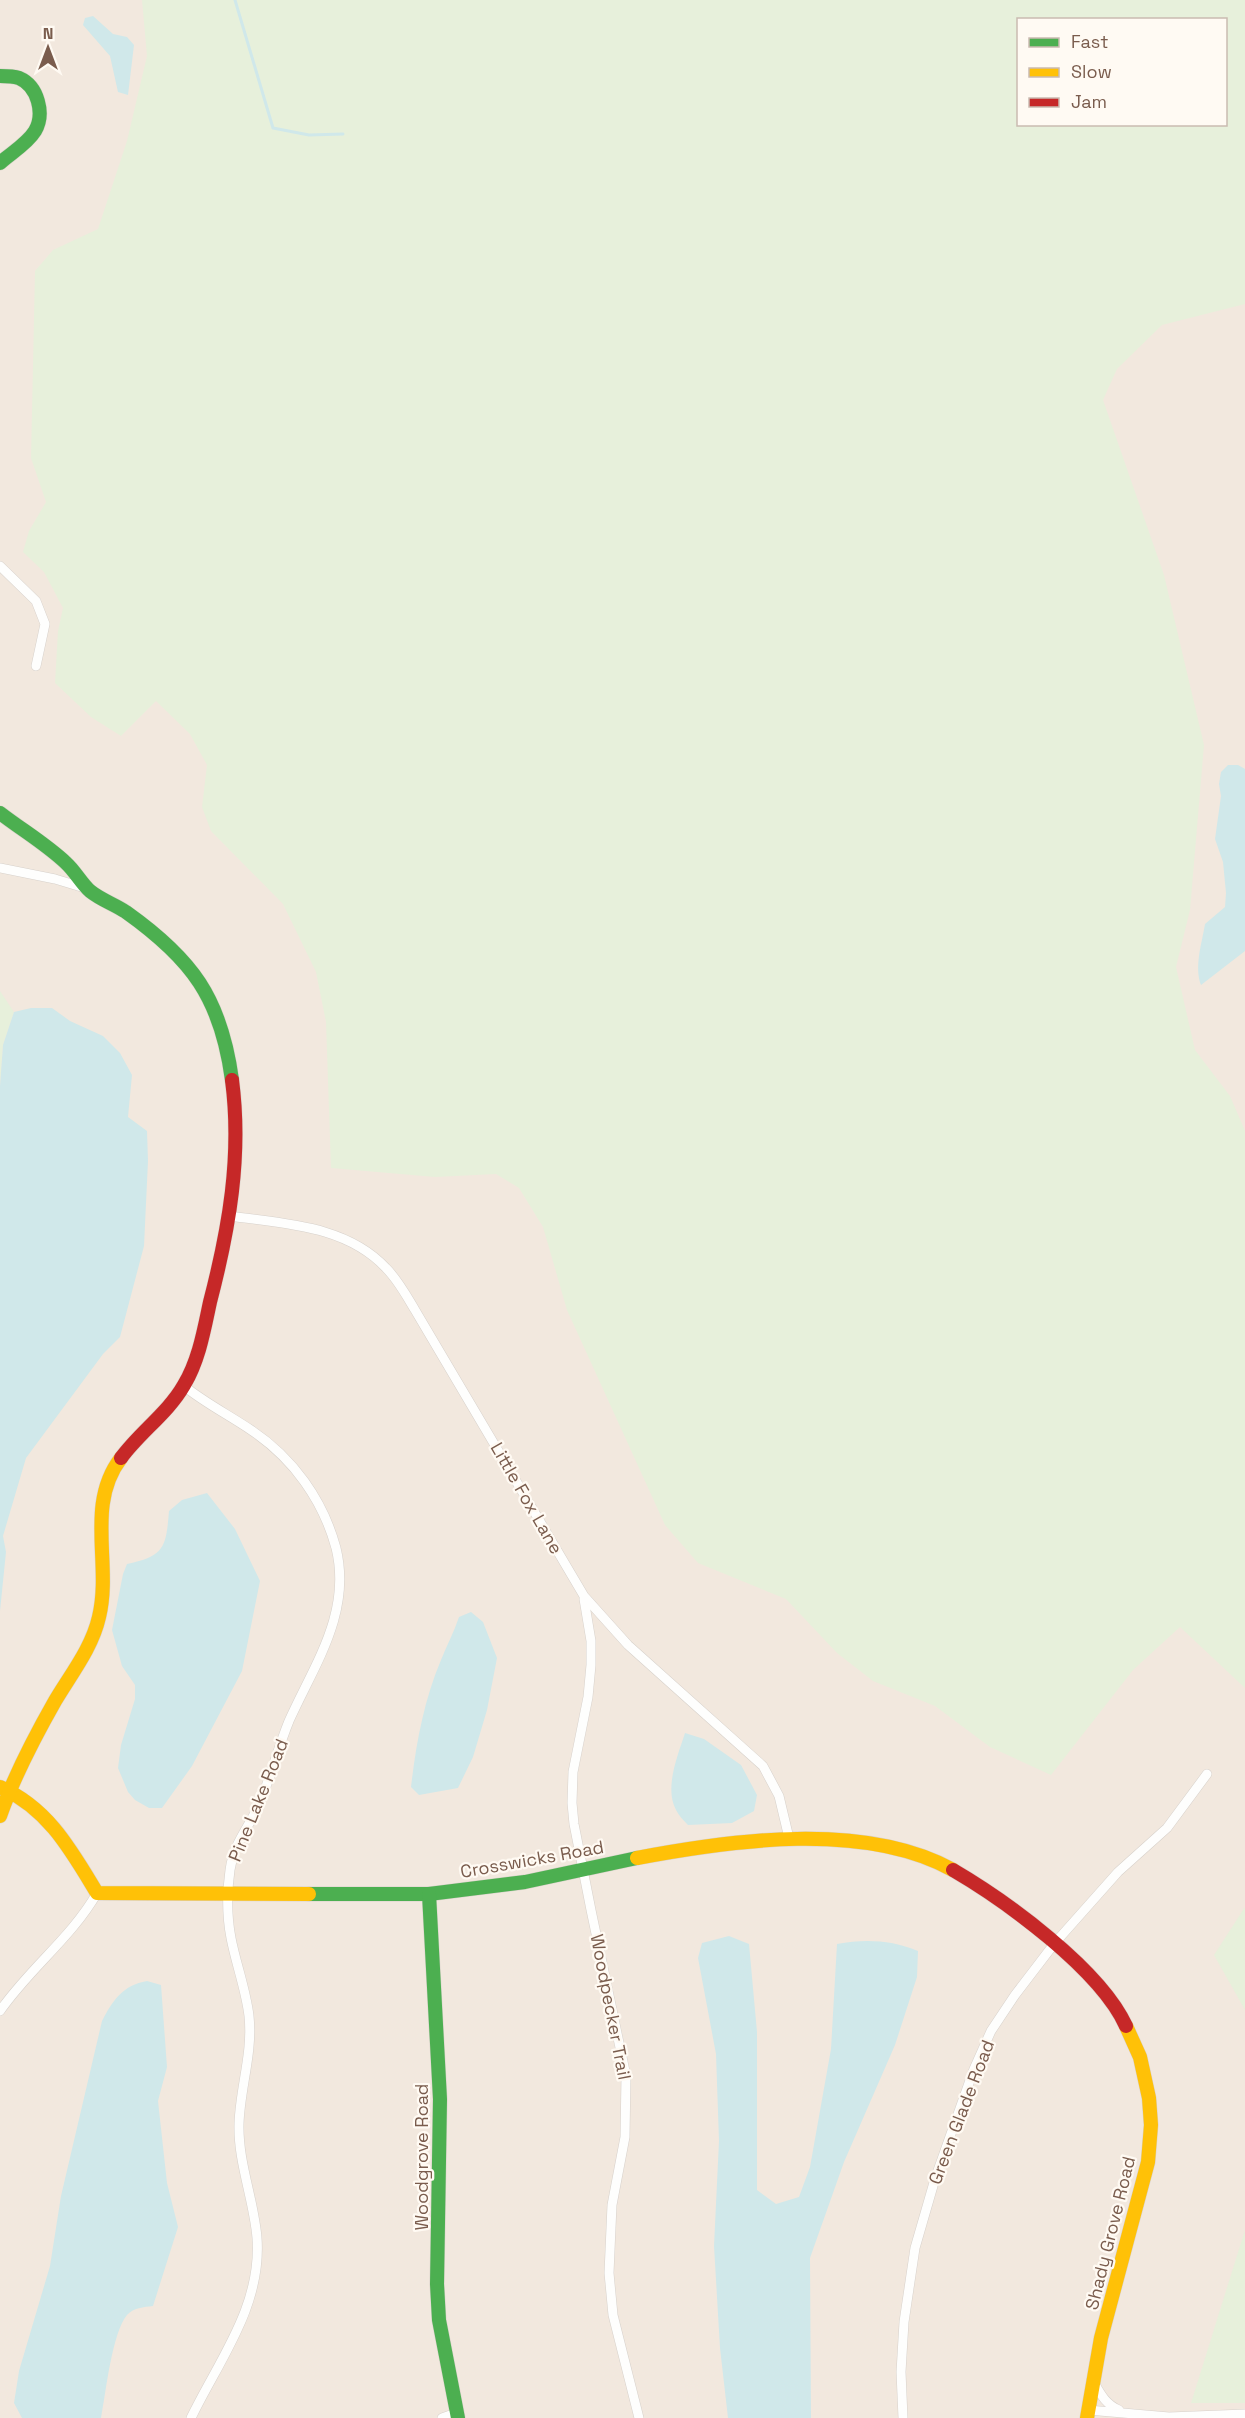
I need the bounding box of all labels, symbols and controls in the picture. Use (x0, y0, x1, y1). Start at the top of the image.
north arrow (18, 18, 78, 78)
legend (1017, 18, 1227, 126)
text: N (43, 23, 53, 44)
text: Fast (1071, 30, 1108, 53)
text: Slow (1071, 60, 1112, 83)
text: Jam (1071, 90, 1107, 113)
street label: Little Fox Lane (486, 1438, 568, 1558)
street label: Pine Lake Road (223, 1735, 293, 1865)
street label: Crosswicks Road (458, 1835, 606, 1883)
street label: Woodpecker Trail (586, 1932, 636, 2082)
street label: Green Glade Road (923, 2037, 999, 2187)
street label: Woodgrove Road (410, 2084, 433, 2230)
street label: Shady Grove Road (1080, 2154, 1140, 2312)

